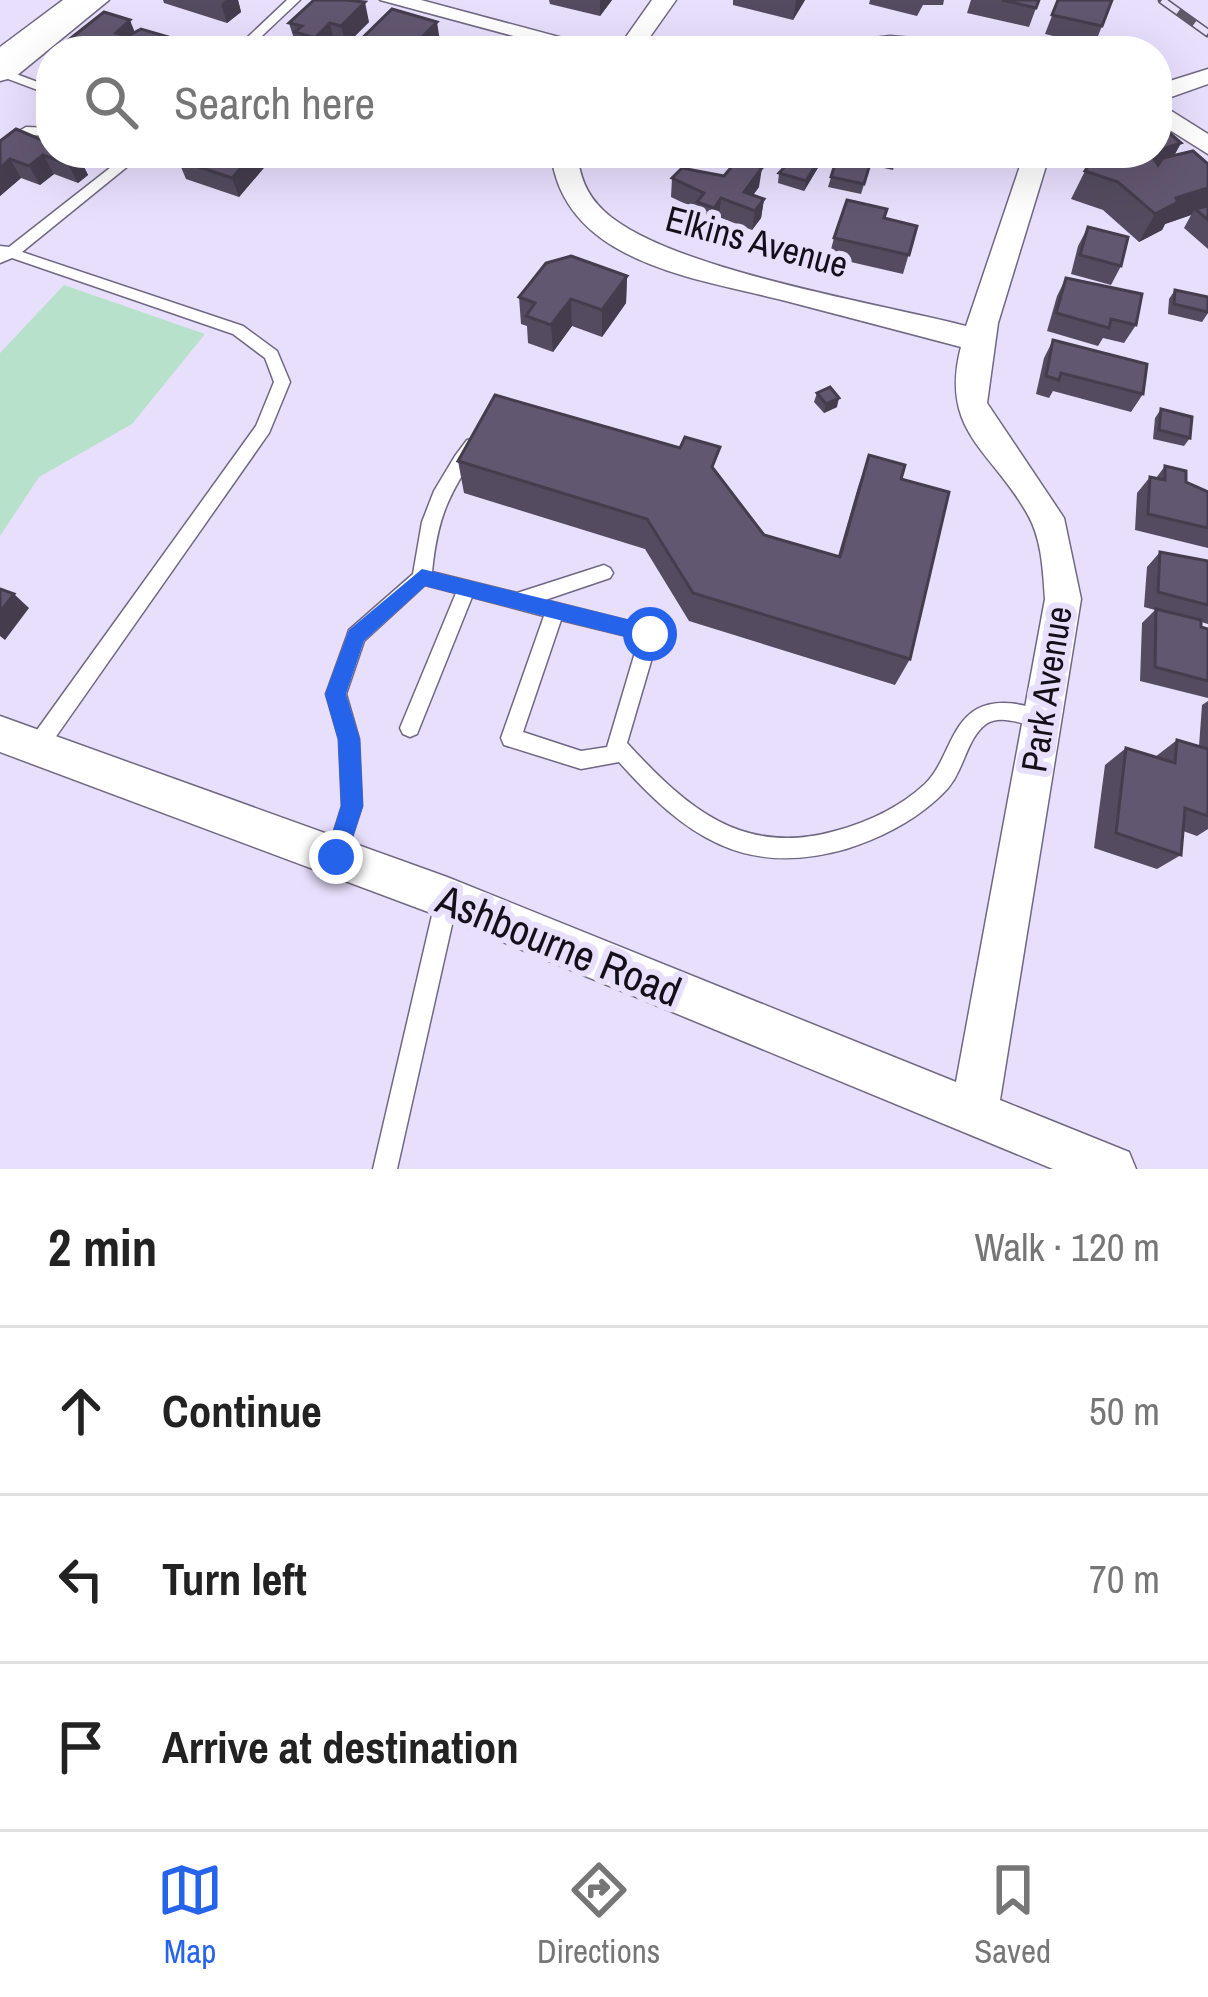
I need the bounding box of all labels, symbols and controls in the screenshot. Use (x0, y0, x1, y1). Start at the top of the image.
search box (36, 36, 1172, 168)
icon: search (78, 69, 144, 135)
text: Search here (174, 72, 375, 133)
street label: Elkins Avenue (661, 194, 853, 288)
street label: Park Avenue (1009, 603, 1083, 775)
route start (623, 607, 677, 661)
route end (309, 830, 363, 884)
street label: Ashbourne Road (428, 870, 689, 1019)
text: 2 min (48, 1213, 157, 1282)
text: Walk · 120 m (975, 1221, 1160, 1273)
icon: ahead (48, 1378, 114, 1444)
text: Continue (162, 1380, 322, 1441)
text: 50 m (1089, 1385, 1160, 1437)
icon: left (48, 1546, 114, 1612)
text: Turn left (162, 1548, 307, 1609)
text: 70 m (1089, 1553, 1160, 1605)
icon: arrive (48, 1714, 114, 1780)
text: Arrive at destination (162, 1716, 519, 1777)
tab: Map (157, 1857, 223, 1973)
tab: Directions (537, 1857, 660, 1973)
tab: Saved (974, 1857, 1051, 1973)

